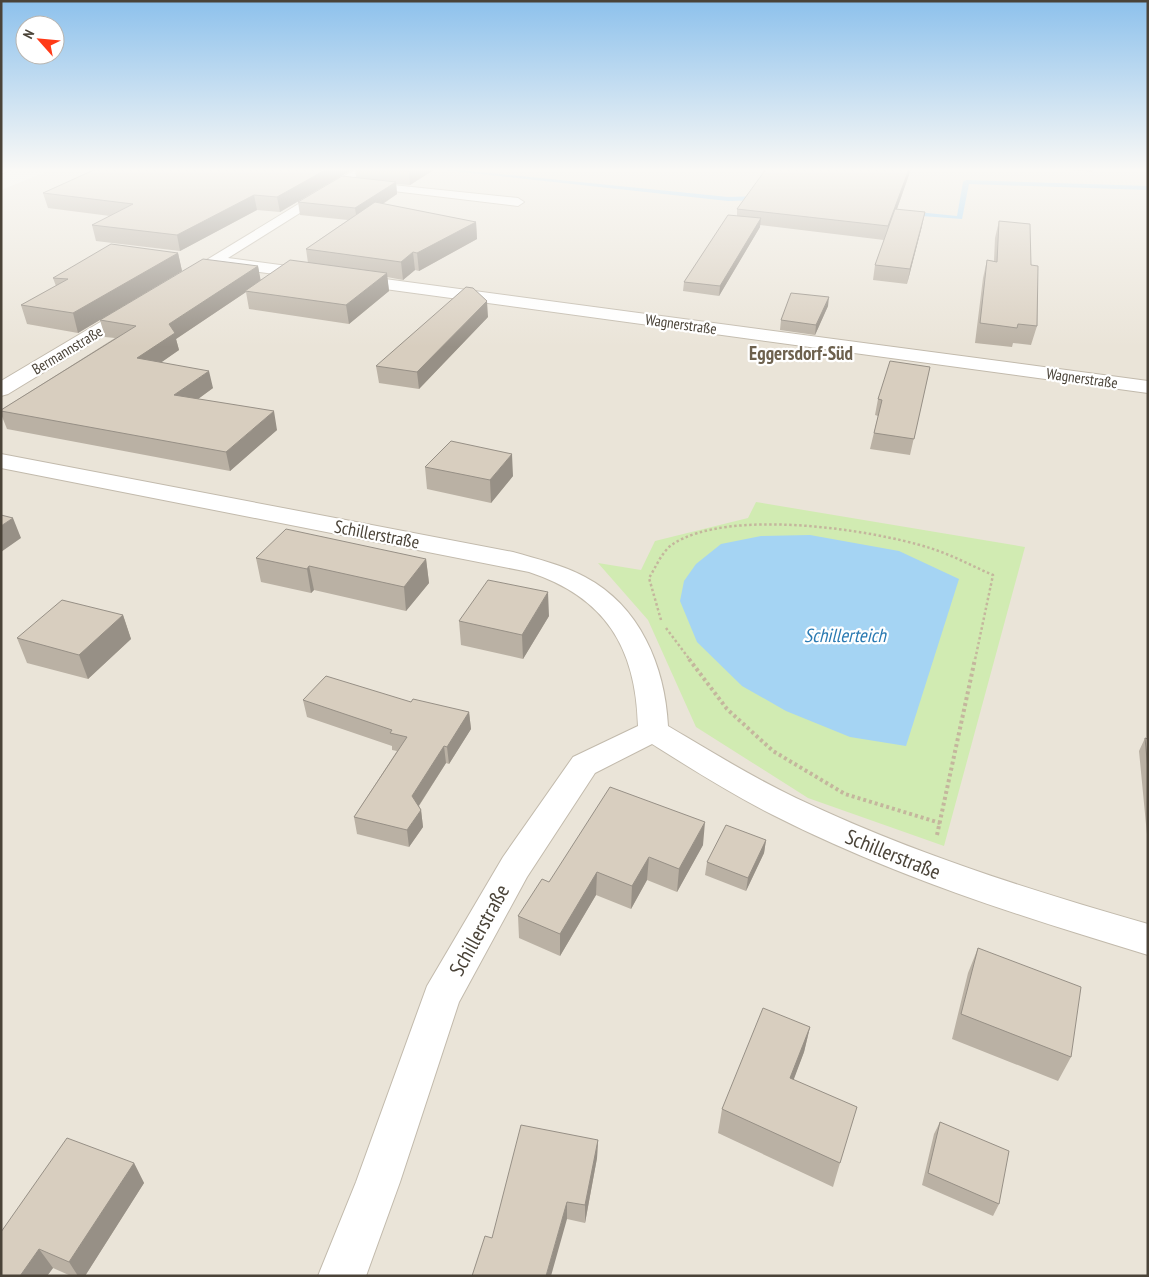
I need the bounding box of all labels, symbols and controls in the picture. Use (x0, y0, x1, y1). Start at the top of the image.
north arrow (15, 15, 65, 65)
text: N (19, 27, 38, 42)
street label: Wagnerstraße (644, 310, 718, 338)
street label: Bermannstraße (28, 321, 106, 379)
district label: Eggersdorf-Süd (749, 341, 853, 365)
street label: Wagnerstraße (1045, 364, 1119, 392)
street label: Schillerstraße (333, 514, 421, 554)
water label: Schillerteich (804, 623, 888, 647)
street label: Schillerstraße (841, 823, 945, 885)
street label: Schillerstraße (443, 880, 515, 980)

